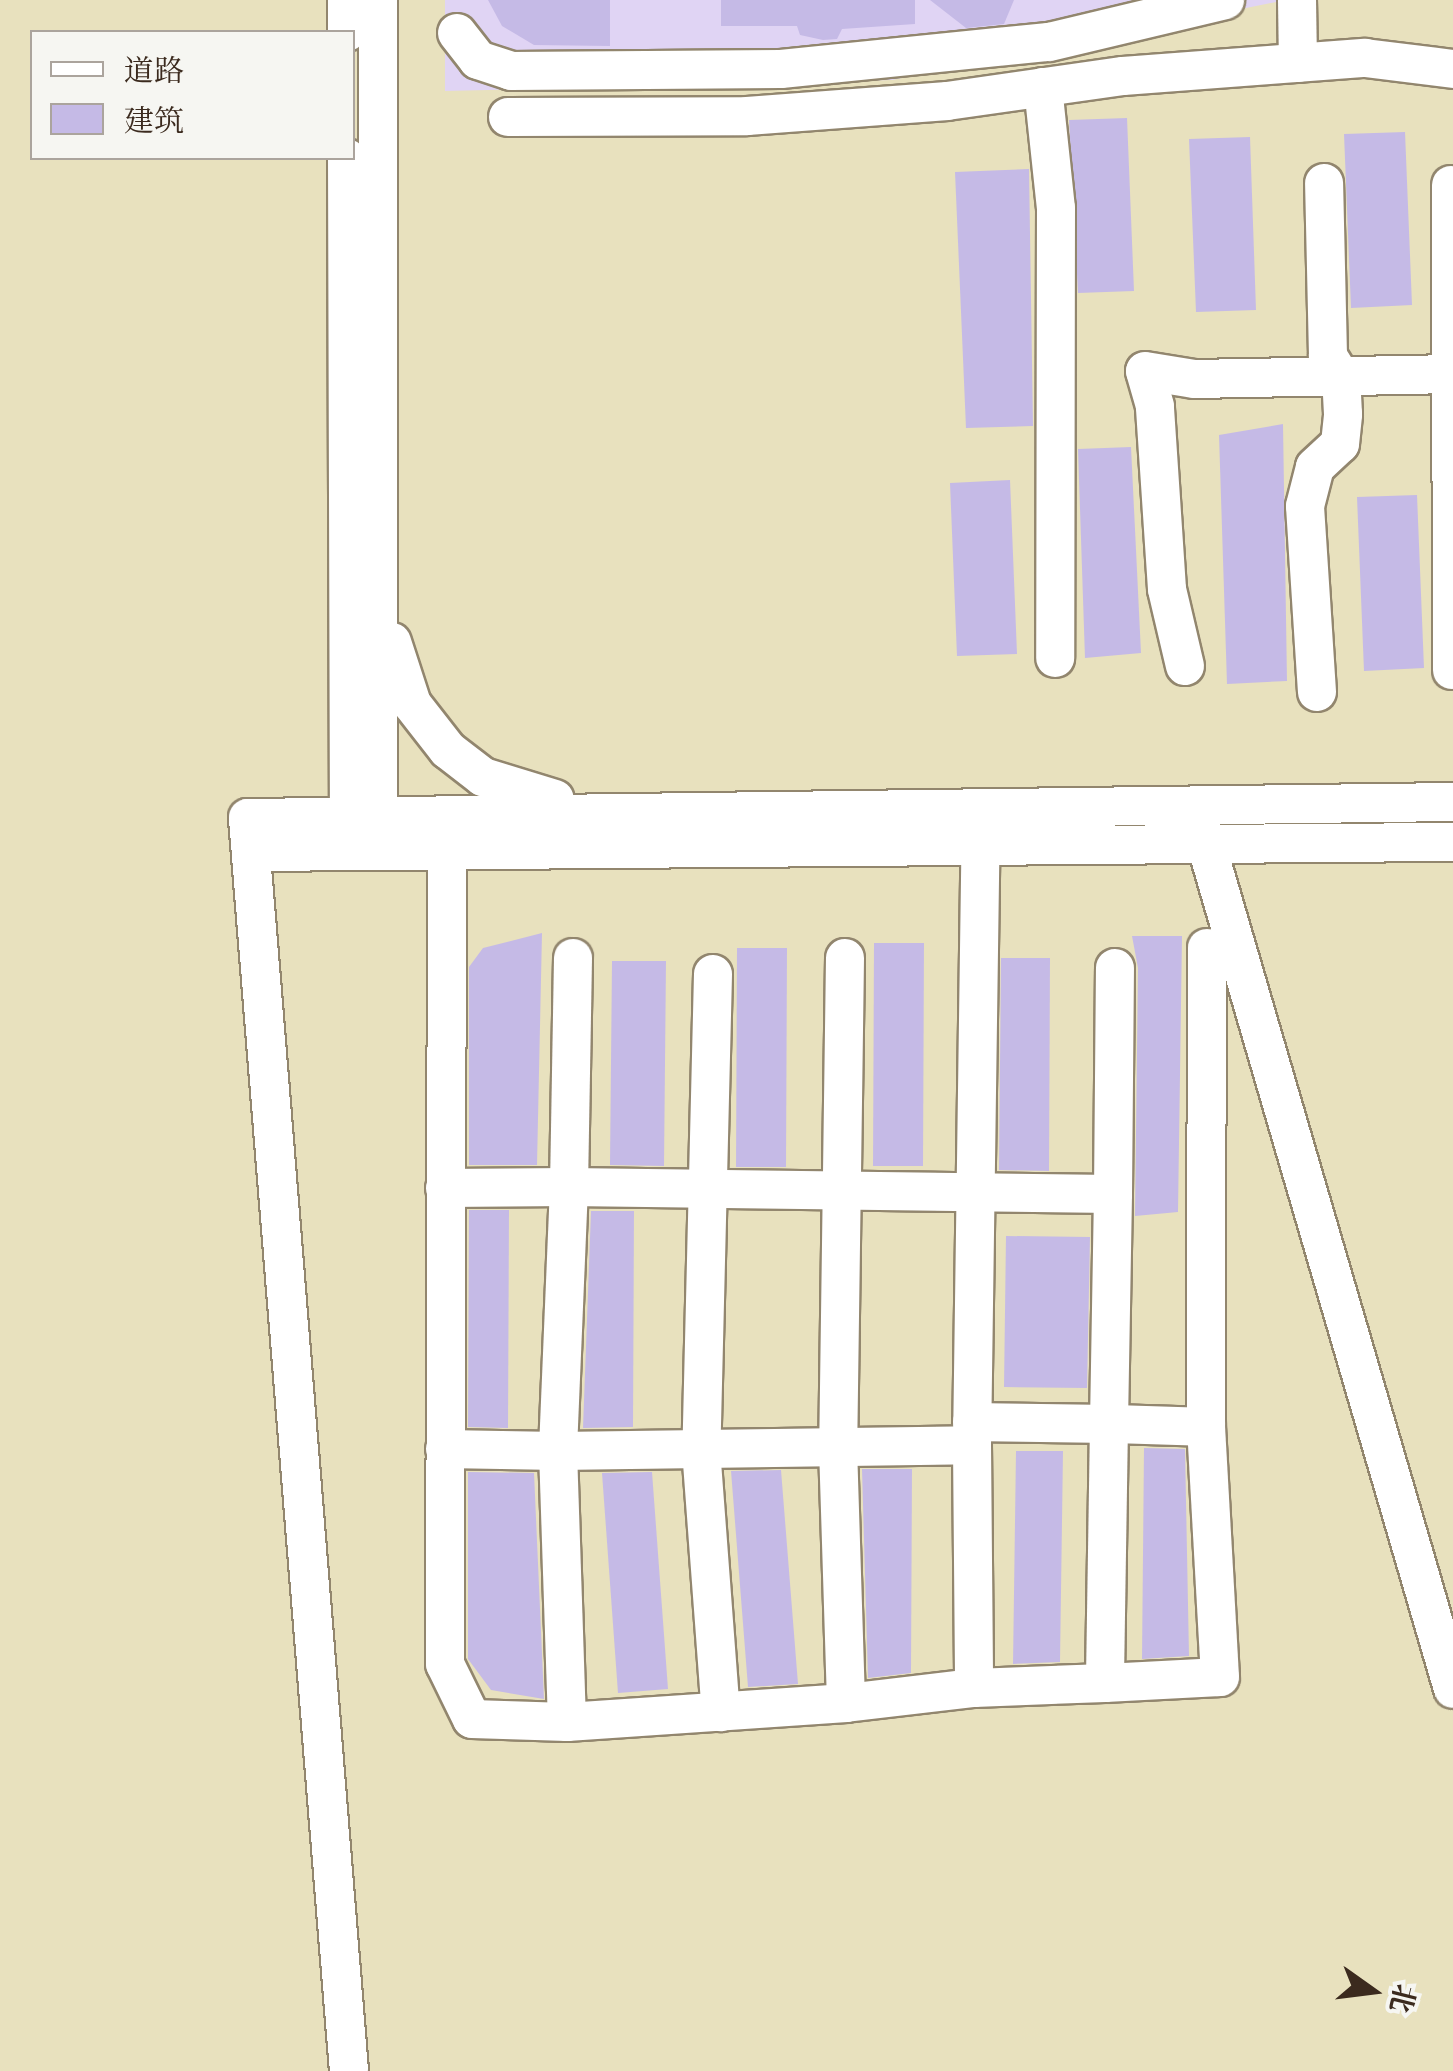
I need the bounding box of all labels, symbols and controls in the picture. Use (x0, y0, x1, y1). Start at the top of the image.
legend (30, 30, 355, 160)
text: 道路 (124, 51, 184, 92)
text: 建筑 (124, 101, 184, 142)
north arrow (1323, 1941, 1423, 2041)
text: 北 (1380, 1980, 1424, 2016)

